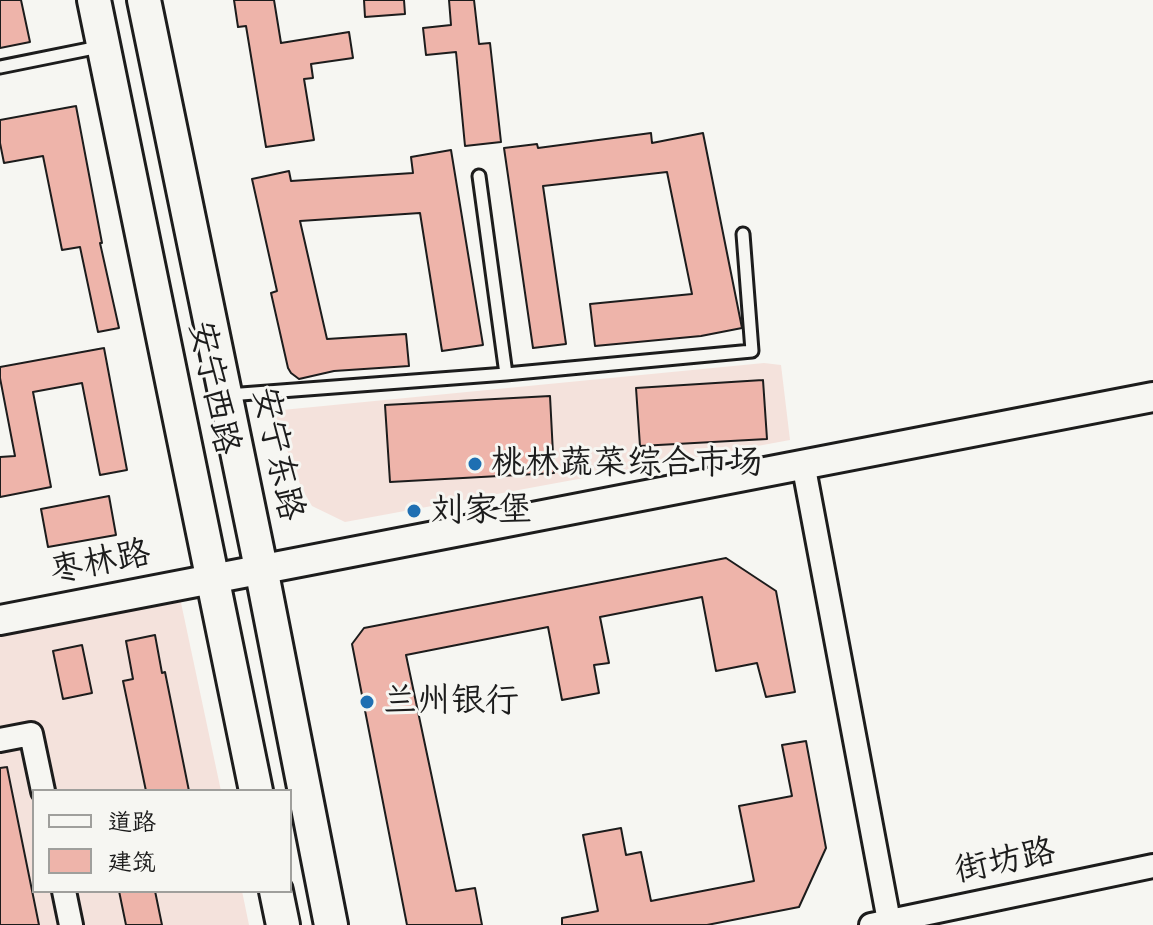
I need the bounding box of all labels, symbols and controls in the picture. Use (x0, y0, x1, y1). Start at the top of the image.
street label: 安宁西路 (179, 317, 247, 459)
street label: 安宁东路 (243, 383, 311, 525)
place label: 桃林蔬菜综合市场 (491, 444, 763, 484)
marker: 桃林蔬菜综合市场 (466, 455, 484, 473)
place label: 刘家堡 (430, 491, 532, 531)
marker: 刘家堡 (405, 502, 423, 520)
street label: 枣林路 (46, 533, 154, 593)
place label: 兰州银行 (383, 682, 519, 722)
marker: 兰州银行 (358, 693, 376, 711)
legend (32, 789, 292, 893)
text: 道路 (108, 807, 156, 837)
street label: 街坊路 (951, 831, 1059, 893)
text: 建筑 (108, 847, 156, 877)

